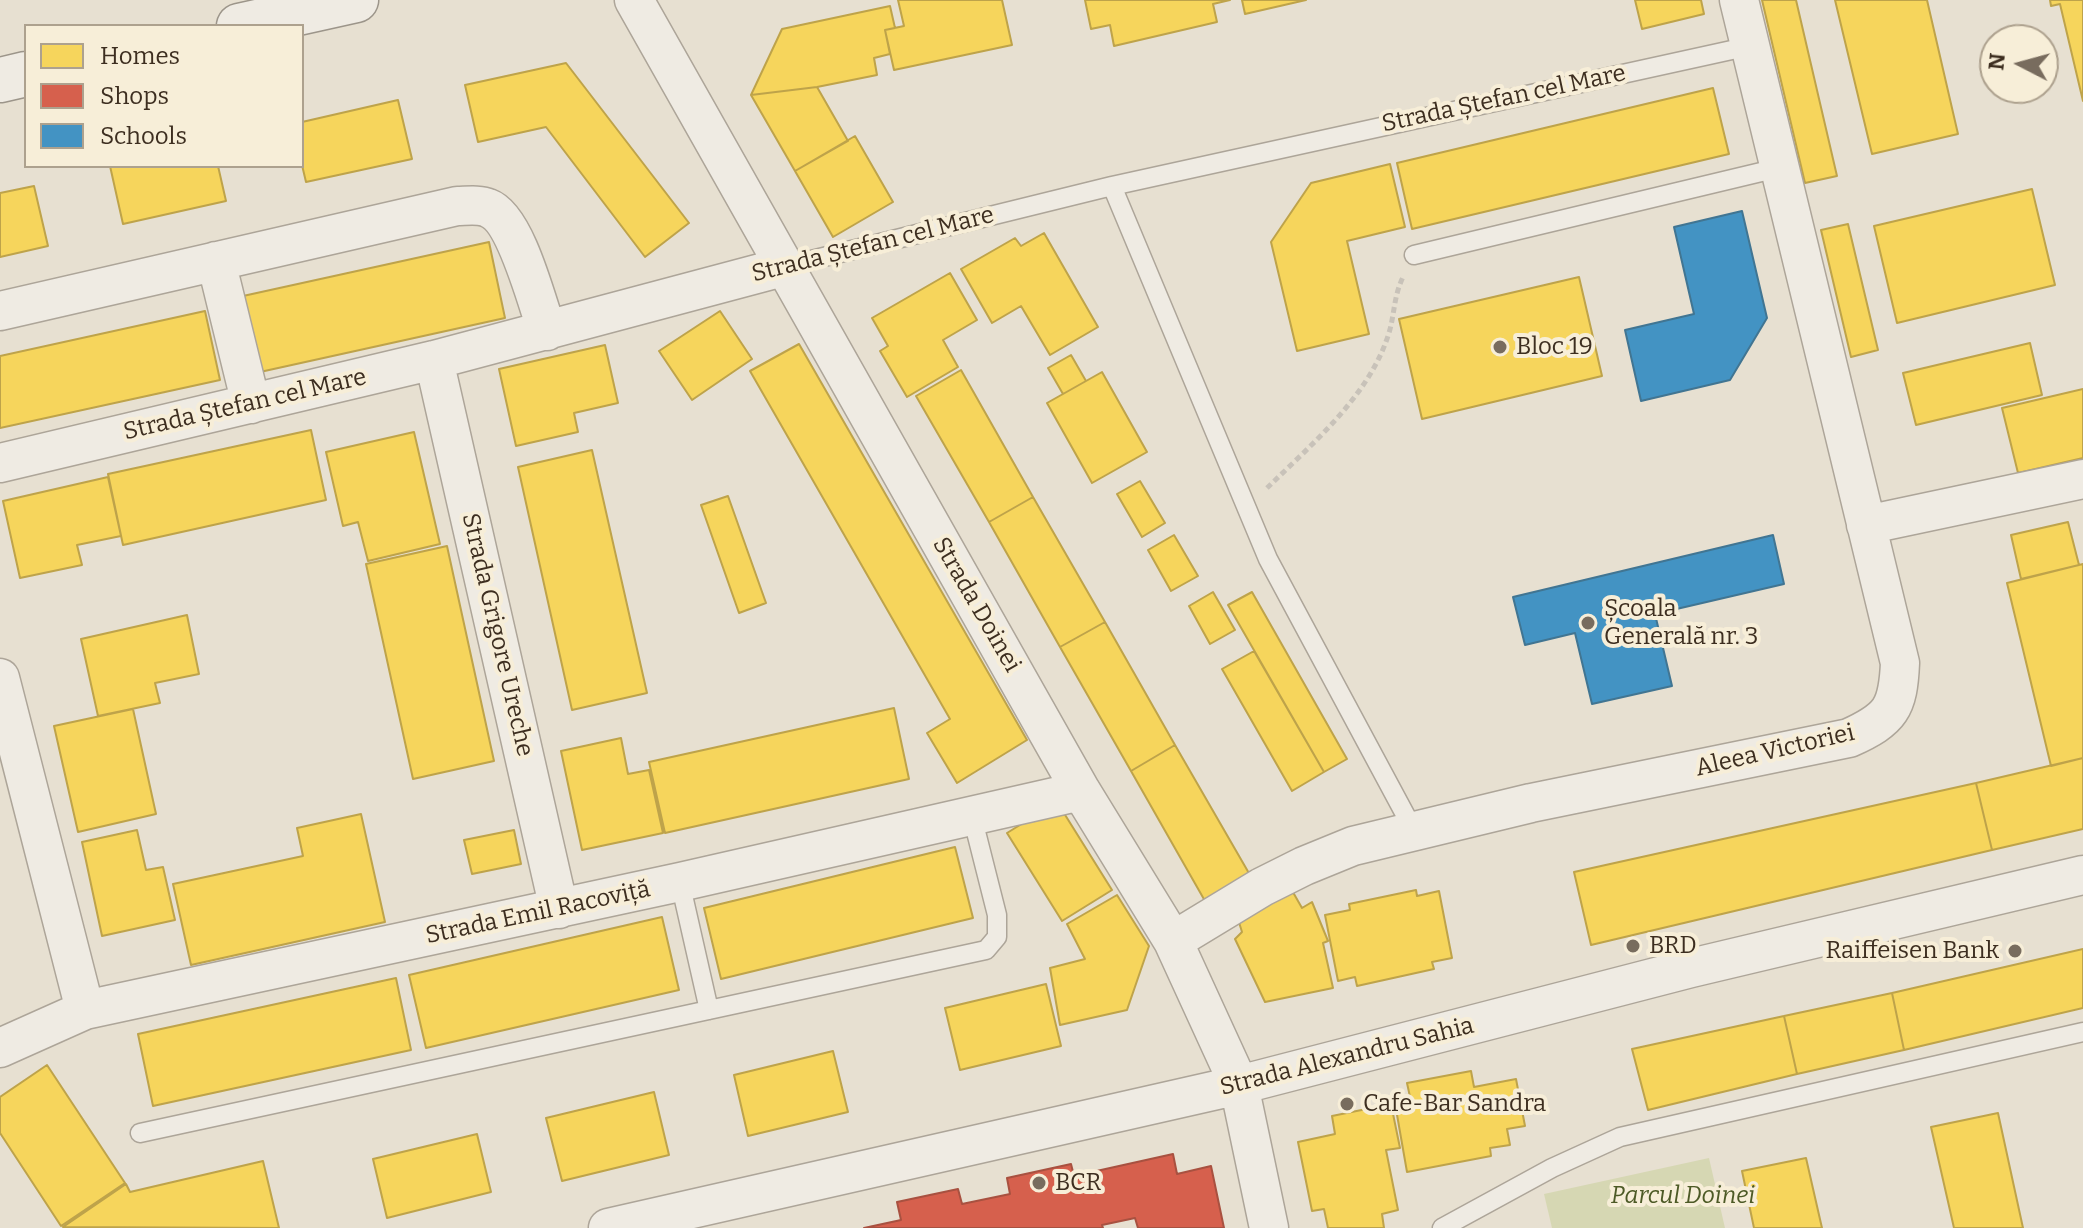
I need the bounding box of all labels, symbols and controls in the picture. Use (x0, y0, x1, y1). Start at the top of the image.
legend (24, 24, 304, 168)
north arrow (1979, 24, 2059, 104)
text: Homes (100, 42, 180, 70)
text: N (1982, 52, 2011, 72)
street label: Strada Ștefan cel Mare (1379, 59, 1629, 139)
text: Shops (100, 82, 169, 110)
text: Schools (100, 122, 187, 150)
street label: Strada Ștefan cel Mare (749, 201, 997, 289)
place label: Bloc 19 (1516, 333, 1593, 361)
marker: Bloc 19 (1491, 338, 1509, 356)
street label: Strada Ștefan cel Mare (121, 363, 369, 447)
street label: Strada Grigore Ureche (455, 511, 539, 759)
street label: Strada Doinei (926, 532, 1026, 678)
place label: Școala Generală nr. 3 (1604, 595, 1758, 651)
marker: Școala Generală nr. 3 (1579, 614, 1597, 632)
street label: Aleea Victoriei (1693, 719, 1857, 783)
street label: Strada Emil Racoviță (423, 875, 653, 951)
place label: BRD (1649, 932, 1697, 960)
marker: BRD (1624, 937, 1642, 955)
place label: Raiffeisen Bank (1826, 937, 1999, 965)
marker: Raiffeisen Bank (2006, 942, 2024, 960)
street label: Strada Alexandru Sahia (1217, 1011, 1477, 1103)
place label: Cafe-Bar Sandra (1363, 1090, 1546, 1118)
marker: Cafe-Bar Sandra (1338, 1095, 1356, 1113)
place label: BCR (1055, 1169, 1101, 1197)
marker: BCR (1030, 1174, 1048, 1192)
park label: Parcul Doinei (1611, 1182, 1755, 1210)

